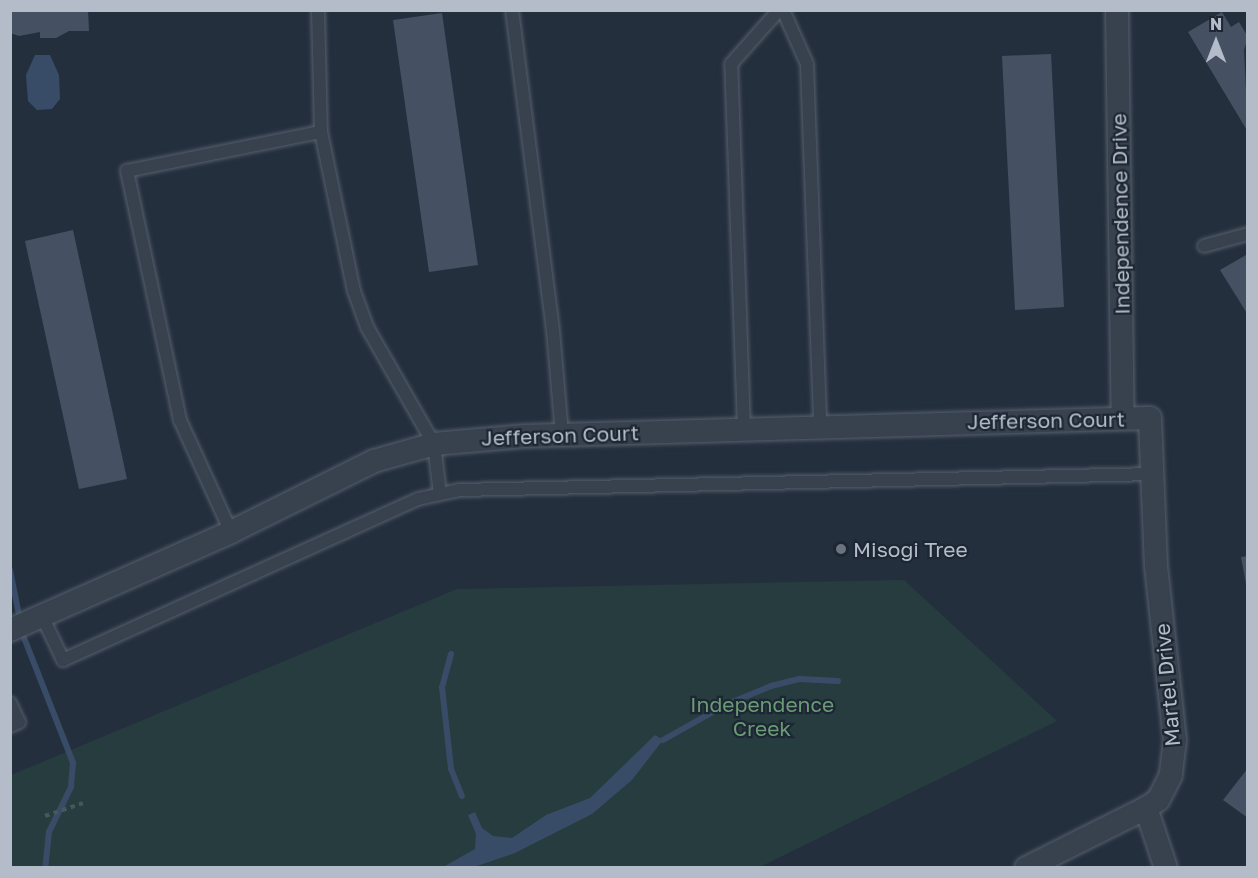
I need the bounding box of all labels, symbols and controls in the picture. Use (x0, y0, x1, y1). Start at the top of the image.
north arrow (1186, 12, 1246, 72)
text: N (1210, 14, 1222, 34)
street label: Independence Drive (1106, 113, 1134, 315)
street label: Jefferson Court (967, 406, 1125, 434)
street label: Jefferson Court (481, 420, 639, 450)
place label: Misogi Tree (853, 536, 968, 562)
marker: Misogi Tree (834, 542, 848, 556)
street label: Martel Drive (1149, 623, 1185, 747)
park label: Independence Creek (690, 691, 834, 741)

